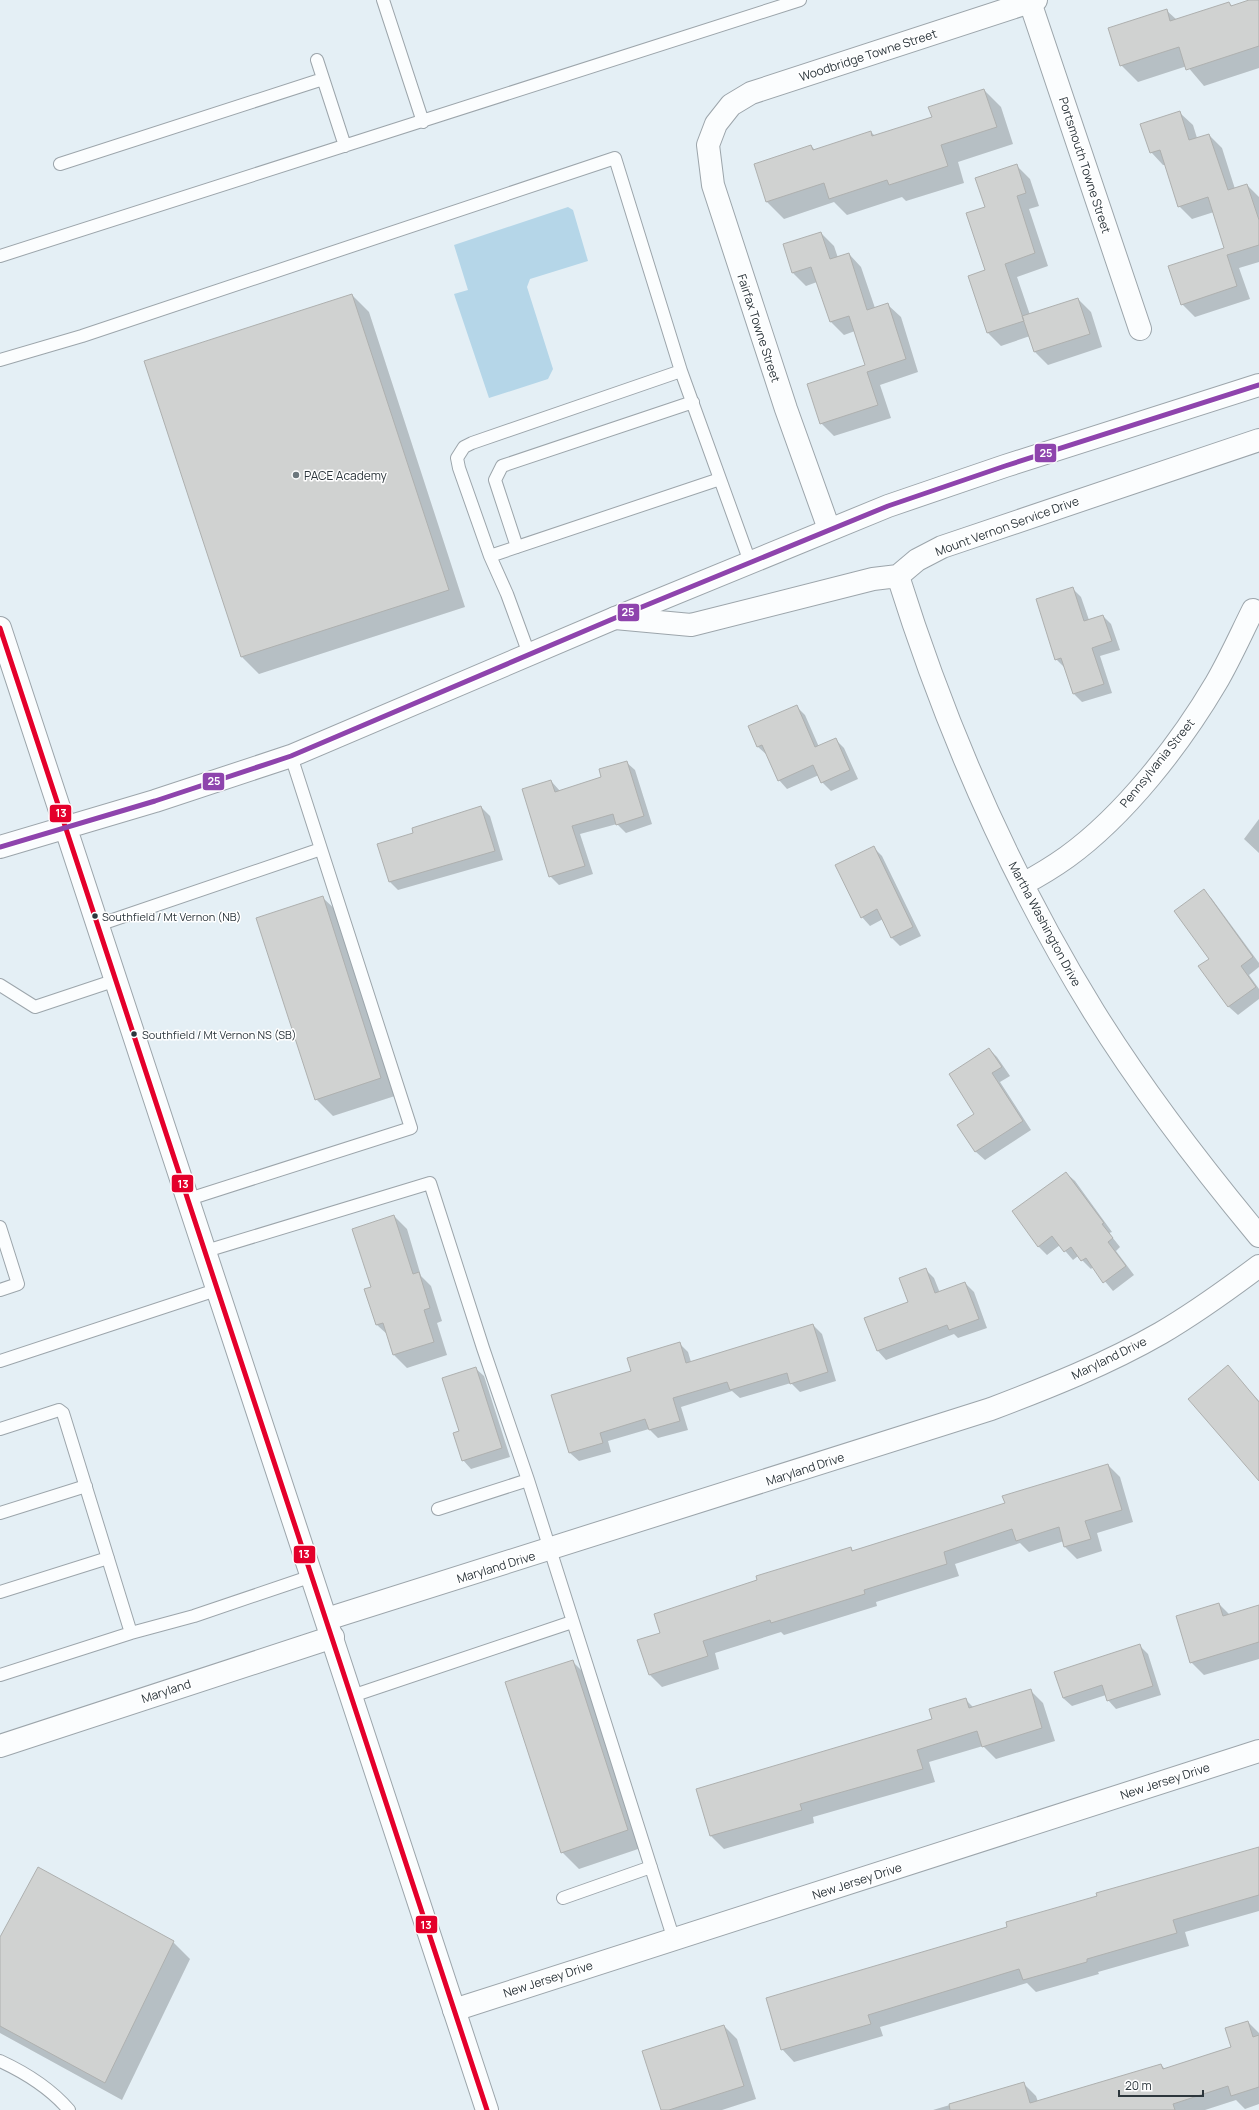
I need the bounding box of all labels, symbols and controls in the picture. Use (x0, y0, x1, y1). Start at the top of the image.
street label: Woodbridge Towne Street (797, 25, 939, 85)
street label: Portsmouth Towne Street (1055, 95, 1115, 236)
street label: Fairfax Towne Street (733, 272, 785, 385)
line badge: 25 (1034, 443, 1057, 463)
text: 25 (1040, 445, 1053, 460)
place label: PACE Academy (304, 467, 388, 484)
marker: PACE Academy (291, 470, 301, 480)
street label: Mount Vernon Service Drive (933, 492, 1081, 560)
line badge: 25 (617, 603, 640, 622)
text: 25 (622, 604, 635, 619)
street label: Pennsylvania Street (1116, 715, 1198, 811)
line badge: 25 (202, 772, 225, 791)
text: 25 (208, 773, 221, 788)
line badge: 13 (49, 804, 72, 823)
text: 13 (55, 805, 67, 820)
street label: Martha Washington Drive (1005, 859, 1085, 989)
place label: Southfield / Mt Vernon (NB) (102, 909, 241, 924)
marker: Southfield / Mt Vernon (NB) (90, 911, 100, 921)
place label: Southfield / Mt Vernon NS (SB) (142, 1027, 297, 1042)
marker: Southfield / Mt Vernon NS (SB) (129, 1029, 139, 1039)
line badge: 13 (171, 1174, 194, 1193)
text: 13 (177, 1176, 189, 1191)
street label: Maryland Drive (1069, 1333, 1149, 1383)
street label: Maryland Drive (764, 1448, 846, 1490)
line badge: 13 (293, 1545, 316, 1564)
text: 13 (298, 1546, 310, 1561)
street label: Maryland Drive (455, 1547, 537, 1587)
street label: Maryland (139, 1675, 193, 1707)
street label: New Jersey Drive (1118, 1759, 1212, 1803)
street label: New Jersey Drive (810, 1859, 904, 1903)
line badge: 13 (415, 1915, 438, 1934)
text: 13 (420, 1917, 432, 1932)
street label: New Jersey Drive (501, 1957, 595, 2001)
scale bar (1119, 2072, 1203, 2098)
text: 20 m (1125, 2077, 1152, 2094)

